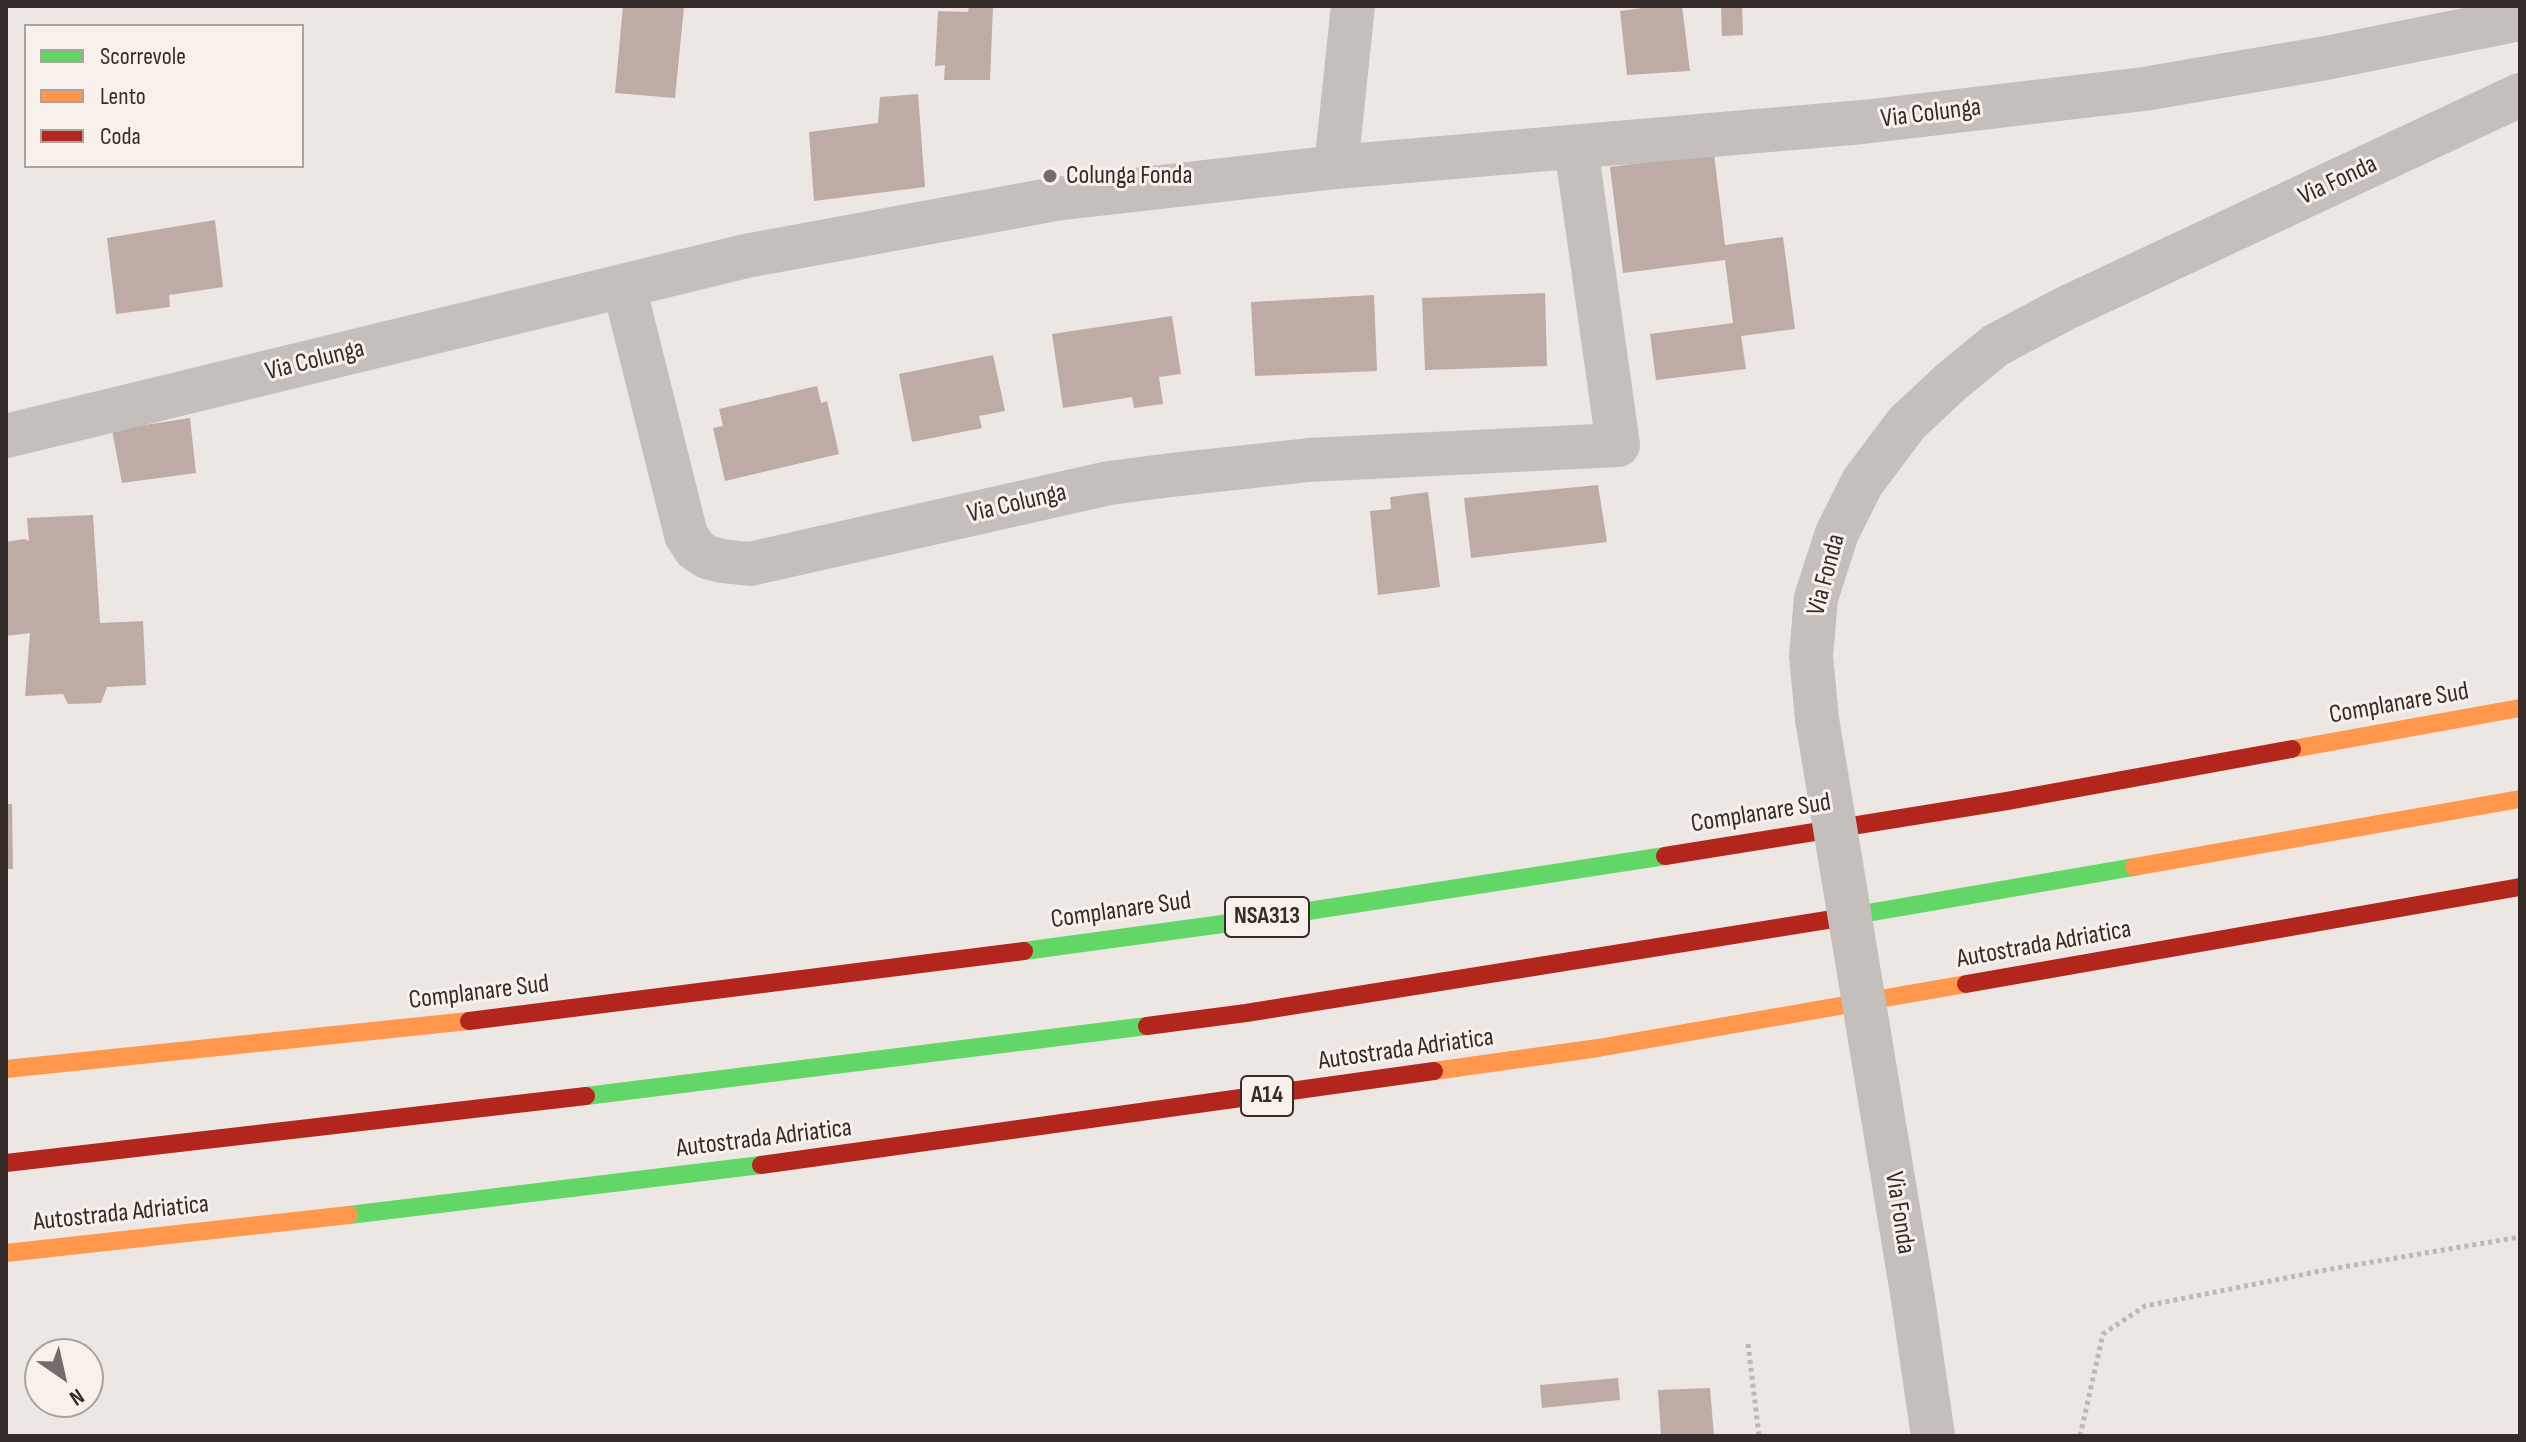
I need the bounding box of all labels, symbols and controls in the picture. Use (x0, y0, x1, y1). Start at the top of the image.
legend (24, 24, 304, 168)
text: Scorrevole (100, 42, 186, 71)
text: Lento (100, 82, 146, 111)
street label: Via Colunga (1879, 92, 1983, 136)
text: Coda (100, 122, 141, 151)
street label: Via Fonda (2294, 149, 2382, 213)
place label: Colunga Fonda (1066, 160, 1192, 192)
marker: Colunga Fonda (1041, 167, 1059, 185)
street label: Via Colunga (262, 334, 368, 388)
street label: Via Colunga (964, 477, 1070, 531)
street label: Via Fonda (1801, 531, 1853, 619)
street label: Complanare Sud (2327, 676, 2471, 732)
street label: Complanare Sud (1689, 788, 1833, 840)
street label: Complanare Sud (1049, 886, 1193, 936)
road number: NSA313 (1225, 897, 1309, 937)
street label: Autostrada Adriatica (1954, 914, 2134, 976)
street label: Complanare Sud (407, 969, 551, 1017)
street label: Autostrada Adriatica (1316, 1022, 1496, 1078)
road number: A14 (1241, 1076, 1293, 1116)
street label: Autostrada Adriatica (674, 1113, 854, 1165)
street label: Via Fonda (1877, 1170, 1921, 1256)
street label: Autostrada Adriatica (32, 1189, 210, 1239)
north arrow (24, 1338, 104, 1418)
text: N (64, 1382, 89, 1411)

